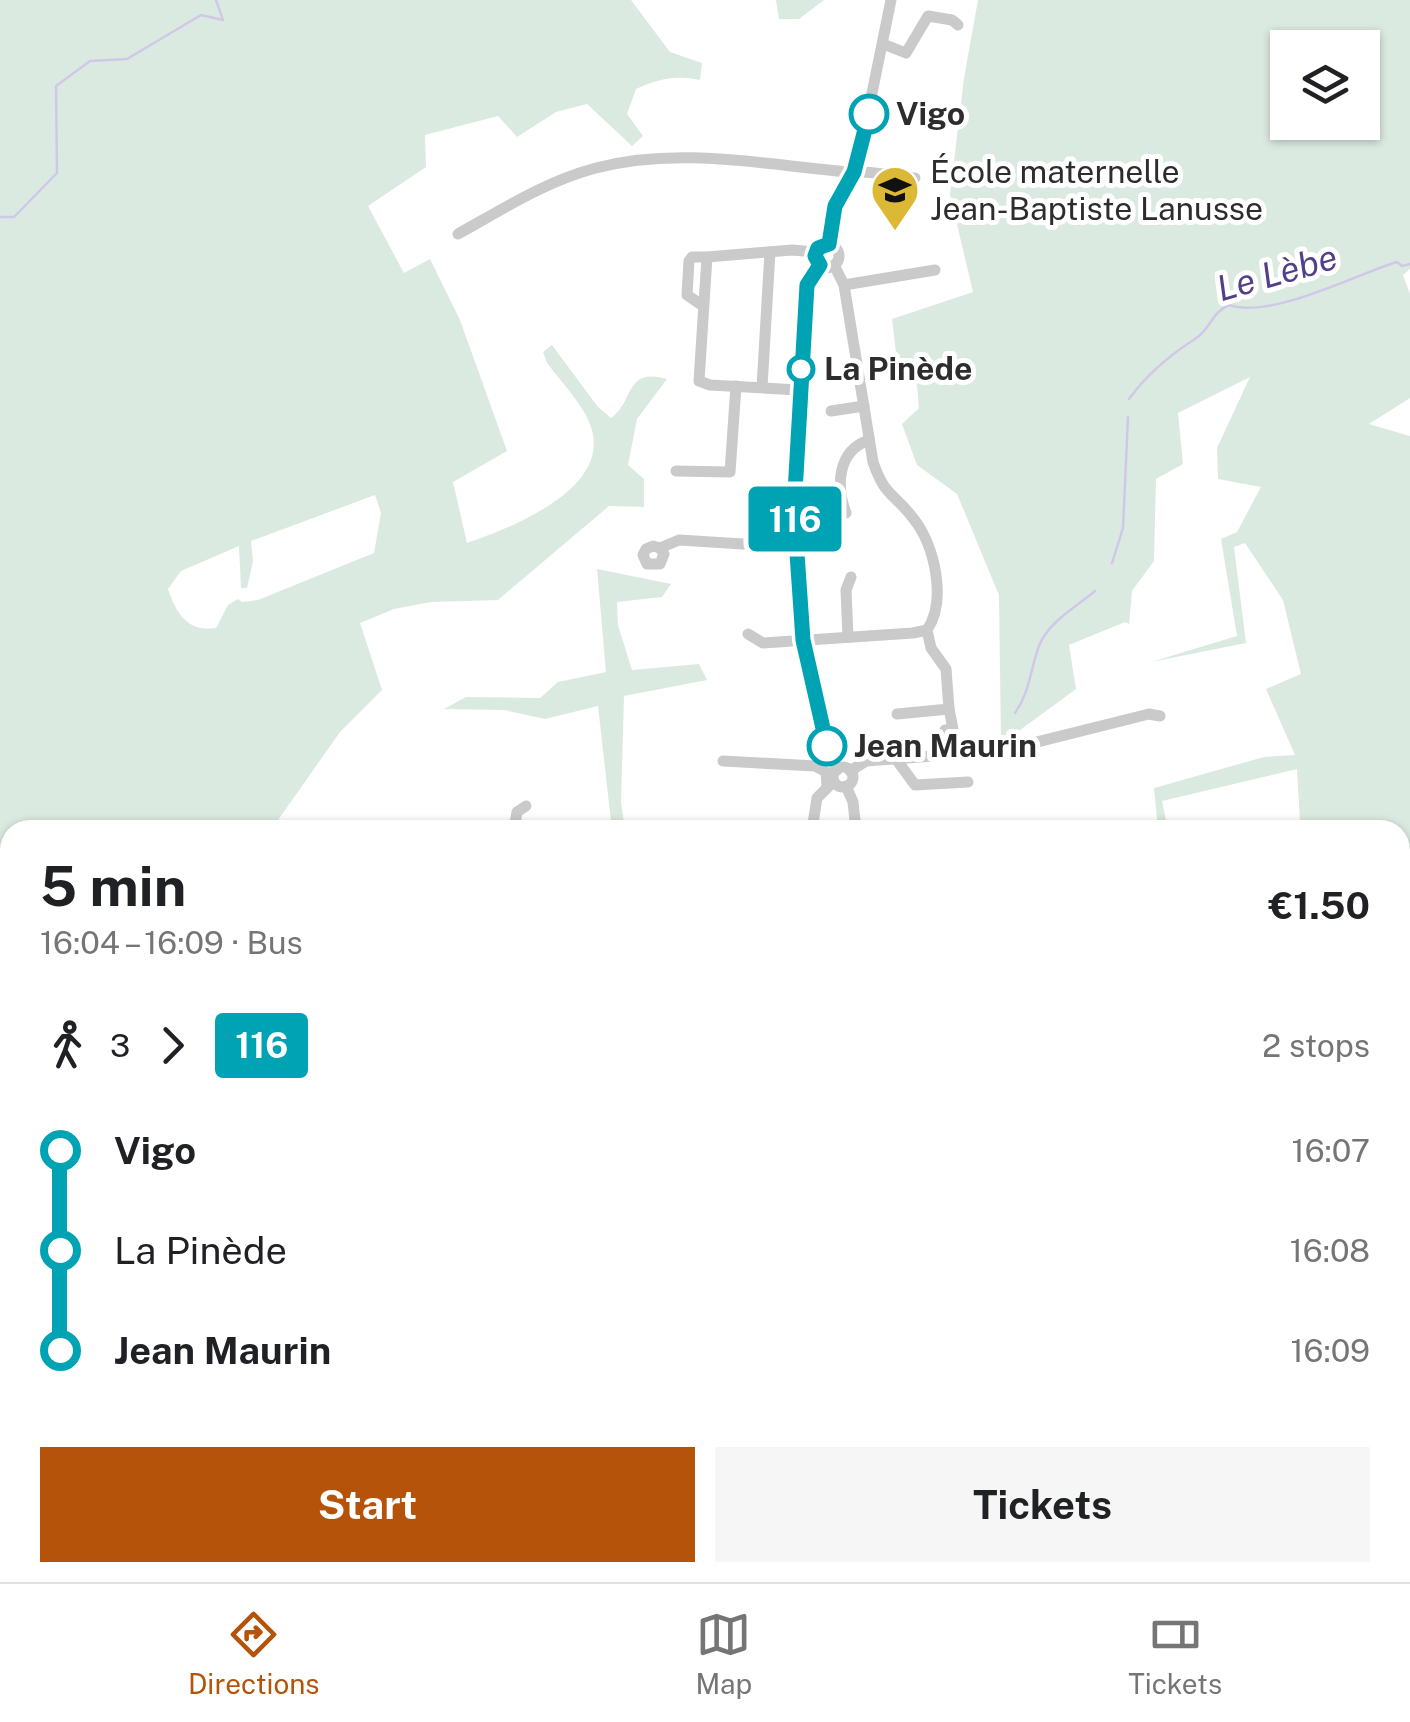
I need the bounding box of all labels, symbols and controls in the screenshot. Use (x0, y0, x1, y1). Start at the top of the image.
map controls (1270, 30, 1380, 140)
button: layers (1270, 30, 1380, 140)
marker: Vigo (850, 95, 888, 133)
place label: Vigo (896, 95, 965, 132)
place label: École maternelle Jean-Baptiste Lanusse (930, 153, 1263, 227)
school or university icon: École maternelle Jean-Baptiste Lanusse (869, 164, 921, 232)
water label: Le Lèbe (1212, 236, 1342, 309)
place label: La Pinède (824, 350, 972, 387)
marker: La Pinède (788, 356, 814, 382)
line badge: 116 (738, 486, 852, 552)
text: 116 (768, 499, 822, 540)
marker: Jean Maurin (808, 727, 846, 765)
place label: Jean Maurin (854, 727, 1037, 764)
text: 5 min (40, 854, 186, 918)
text: €1.50 (1269, 883, 1370, 928)
text: 16:04 – 16:09 · Bus (40, 924, 303, 961)
icon: walk (40, 1018, 95, 1073)
icon: forward (145, 1018, 200, 1073)
text: 116 (235, 1025, 288, 1066)
text: 3 (110, 1027, 130, 1064)
text: 2 stops (1262, 1027, 1370, 1064)
text: Vigo (114, 1128, 196, 1173)
text: 16:07 (1292, 1132, 1370, 1169)
text: La Pinède (114, 1228, 287, 1273)
text: 16:08 (1290, 1232, 1370, 1269)
text: Jean Maurin (114, 1328, 331, 1373)
text: 16:09 (1290, 1332, 1370, 1369)
button: Start (40, 1447, 695, 1562)
button: Tickets (715, 1447, 1370, 1562)
tab: Directions (188, 1607, 319, 1700)
tab: Map (695, 1607, 752, 1700)
tab: Tickets (1128, 1607, 1222, 1700)

